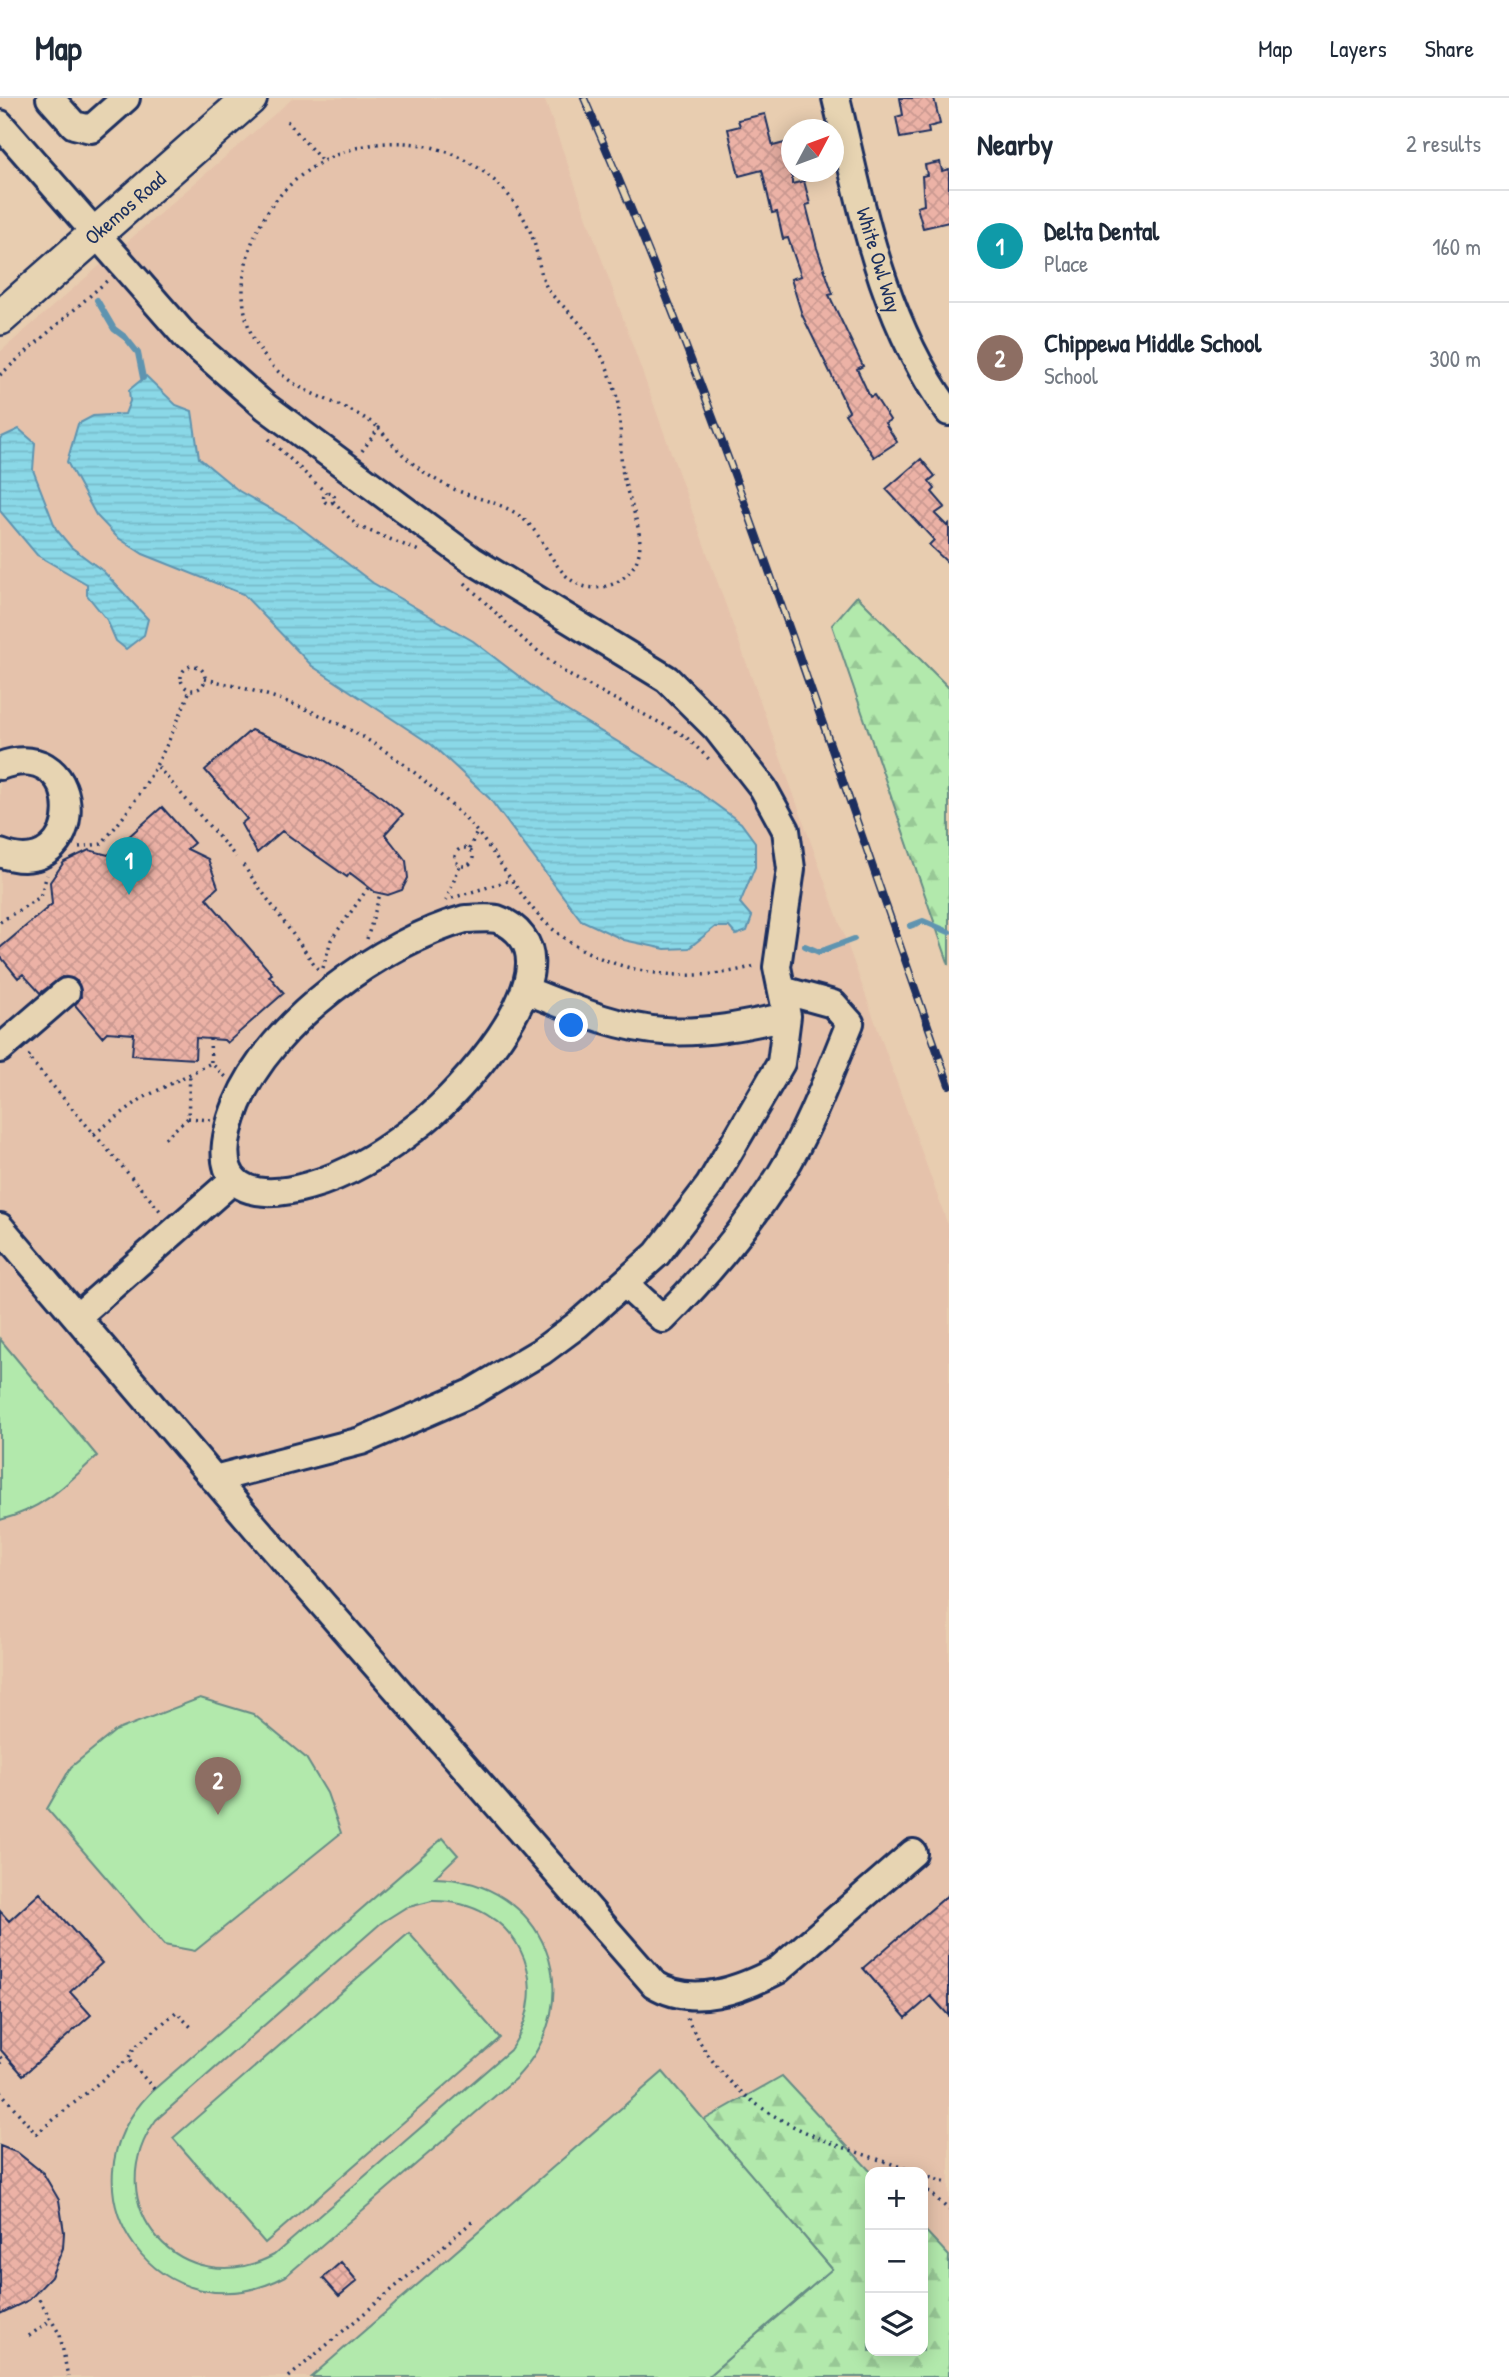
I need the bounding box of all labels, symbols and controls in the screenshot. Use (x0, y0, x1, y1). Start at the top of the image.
text: Map (35, 26, 82, 70)
text: Map (1258, 32, 1292, 64)
text: Layers (1330, 32, 1387, 64)
text: Share (1425, 32, 1474, 64)
north arrow (781, 119, 844, 182)
text: Nearby (977, 124, 1053, 164)
text: 2 results (1406, 128, 1481, 159)
street label: Okemos Road (78, 165, 172, 251)
street label: White Owl Way (849, 204, 909, 316)
text: Delta Dental (1044, 213, 1159, 248)
text: 1 (996, 231, 1004, 262)
text: 160 m (1432, 231, 1481, 262)
text: Place (1044, 248, 1088, 279)
text: Chippewa Middle School (1044, 325, 1261, 360)
text: 2 (995, 343, 1005, 374)
text: 300 m (1429, 343, 1481, 374)
text: School (1044, 360, 1098, 391)
pin: 1 (106, 837, 152, 895)
your location (554, 1008, 588, 1042)
pin: 2 (195, 1757, 241, 1815)
map controls (865, 2167, 928, 2356)
button: + (865, 2167, 928, 2230)
button: − (865, 2230, 928, 2293)
button: layers (865, 2293, 928, 2356)

